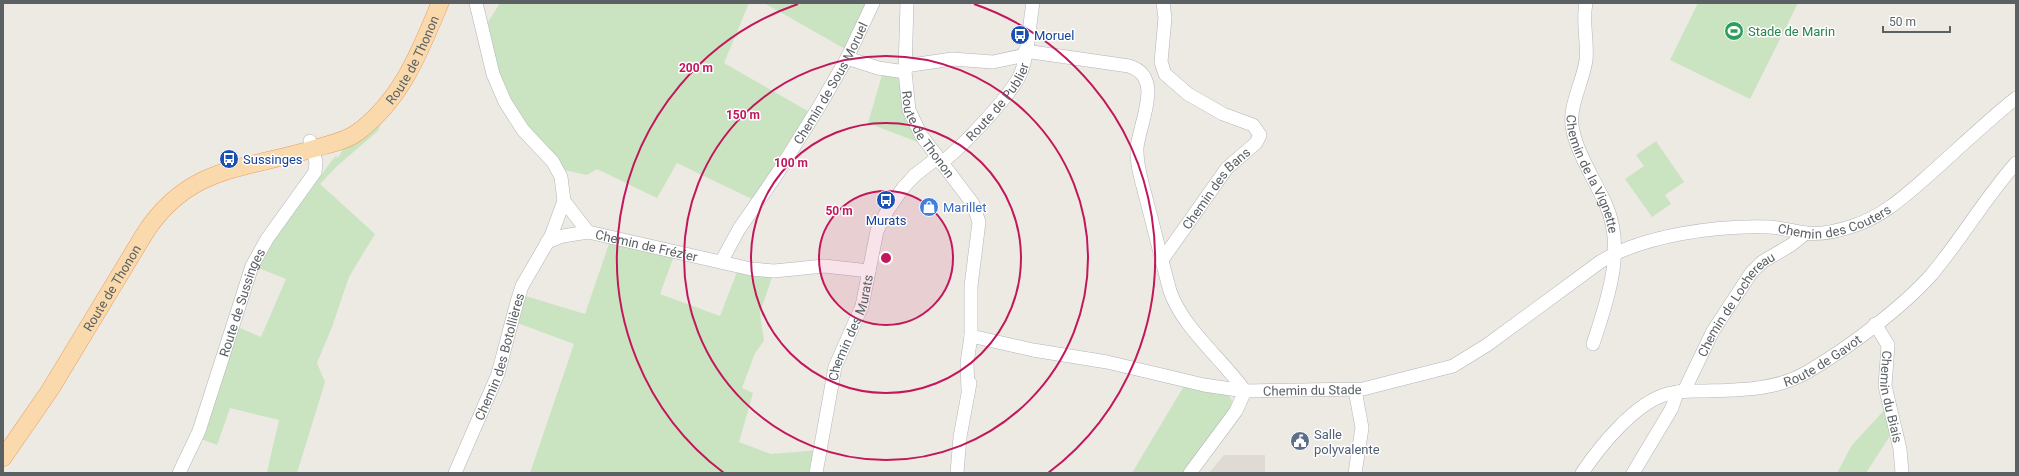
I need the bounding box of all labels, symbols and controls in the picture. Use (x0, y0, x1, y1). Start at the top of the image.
scale bar (1883, 8, 1950, 34)
street label: Route de Thonon (382, 13, 441, 107)
text: 50 m (1889, 15, 1916, 29)
street label: Chemin de Sous Moruel (790, 20, 870, 147)
sports icon: Stade de Marin (1723, 20, 1745, 42)
bus stop icon: Moruel (1009, 24, 1031, 46)
place label: Stade de Marin (1748, 24, 1835, 39)
place label: Moruel (1034, 28, 1074, 43)
street label: Route de Publier (963, 60, 1031, 144)
text: 200 m (679, 61, 713, 75)
street label: Route de Thonon (900, 90, 958, 180)
text: 150 m (726, 108, 760, 122)
street label: Chemin de la Vignette (1564, 114, 1621, 234)
street label: Chemin des Bans (1179, 144, 1253, 232)
bus stop icon: Sussinges (218, 148, 240, 170)
place label: Sussinges (243, 152, 303, 167)
text: 100 m (774, 156, 808, 170)
bus stop icon: Murats (875, 189, 897, 211)
shop icon: Marillet (918, 196, 940, 218)
place label: Marillet (943, 200, 986, 215)
street label: Chemin des Couters (1777, 201, 1894, 241)
text: 50 m (825, 204, 853, 218)
place label: Murats (866, 213, 907, 228)
street label: Chemin de Frézier (594, 226, 700, 264)
street label: Route de Thonon (80, 242, 144, 334)
street label: Route de Sussinges (216, 245, 268, 359)
street label: Chemin de Lochereau (1694, 249, 1777, 359)
centre of rings (879, 251, 893, 265)
street label: Chemin des Murats (825, 273, 876, 382)
street label: Chemin des Botollières (471, 291, 527, 422)
street label: Route de Gavot (1781, 331, 1864, 389)
street label: Chemin du Biais (1877, 350, 1906, 444)
street label: Chemin du Stade (1263, 382, 1362, 398)
place label: Salle polyvalente (1314, 427, 1380, 457)
public building icon: Salle polyvalente (1289, 430, 1311, 452)

